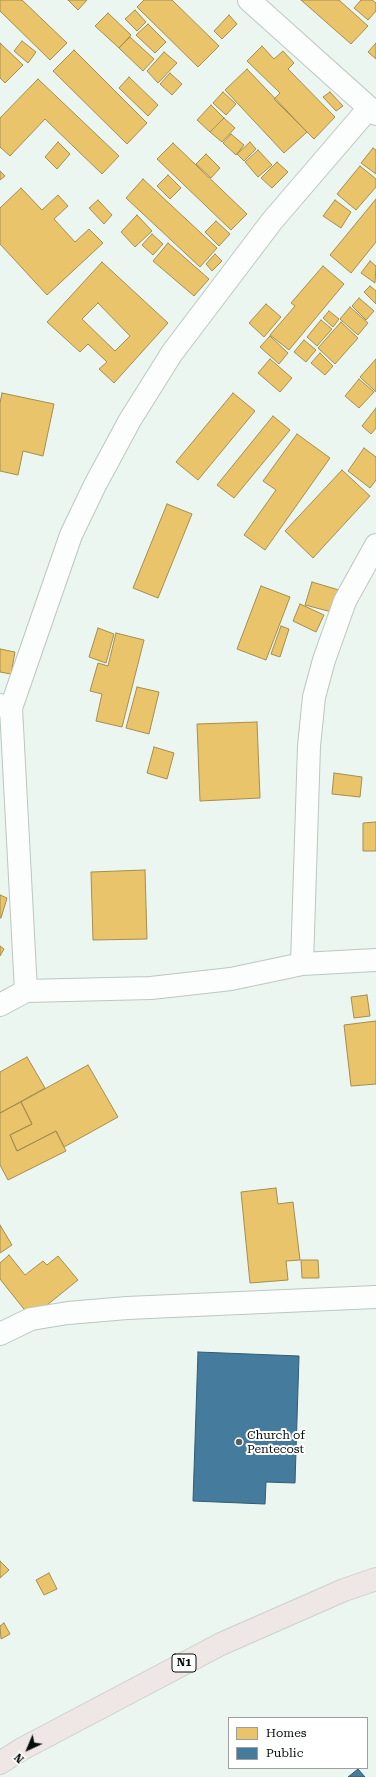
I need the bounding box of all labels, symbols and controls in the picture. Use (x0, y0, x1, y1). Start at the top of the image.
place label: Church of Pentecost (247, 1428, 305, 1456)
marker: Church of Pentecost (234, 1437, 244, 1447)
road number: N1 (172, 1654, 196, 1672)
legend (228, 1717, 368, 1769)
text: Homes (266, 1726, 306, 1740)
north arrow (8, 1729, 48, 1769)
text: Public (266, 1746, 303, 1760)
text: N (12, 1750, 27, 1766)

